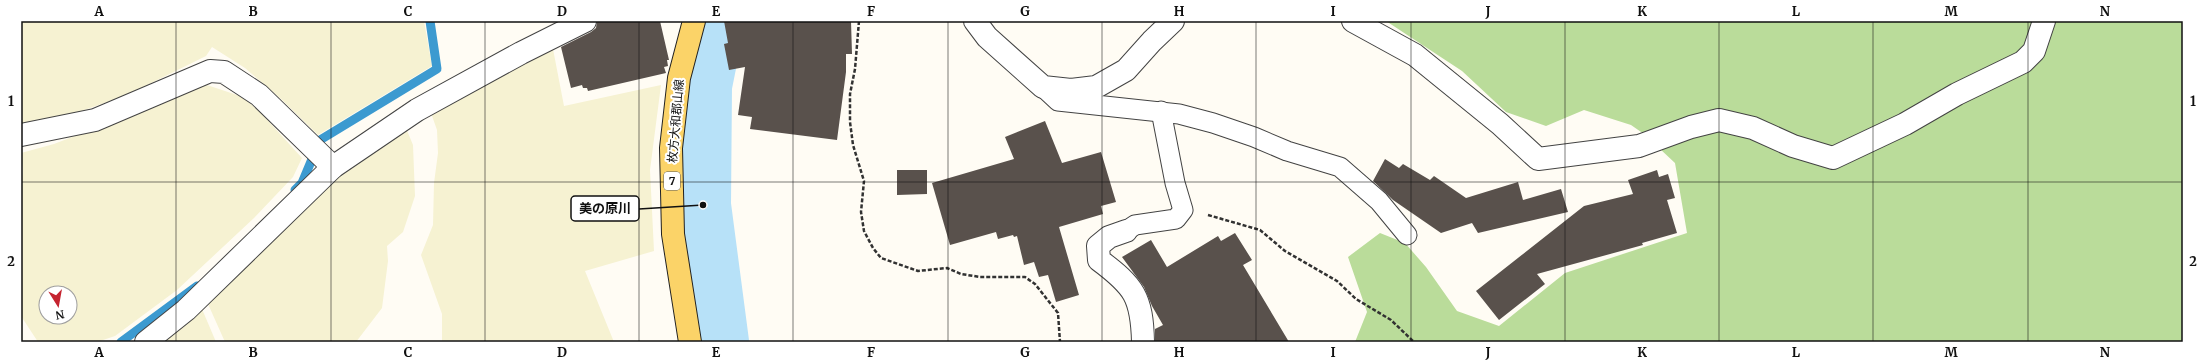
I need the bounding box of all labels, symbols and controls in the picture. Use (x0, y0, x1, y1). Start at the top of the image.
text: A (93, 3, 104, 20)
text: B (248, 3, 258, 20)
text: C (404, 3, 413, 20)
text: D (557, 3, 567, 20)
text: E (712, 3, 721, 20)
text: F (867, 3, 875, 20)
text: G (1020, 3, 1030, 20)
text: H (1174, 3, 1185, 20)
text: I (1330, 3, 1336, 20)
text: J (1484, 3, 1491, 20)
text: K (1637, 3, 1647, 20)
text: L (1792, 3, 1801, 20)
text: M (1944, 3, 1958, 20)
text: N (2100, 3, 2111, 20)
street label: 枚方大和郡山線 (664, 78, 687, 163)
text: 1 (8, 93, 14, 110)
text: 1 (2190, 93, 2196, 110)
road number: 7 (664, 172, 680, 190)
callout: 美の原川 (571, 196, 639, 221)
text: 美の原川 (579, 200, 631, 217)
text: 2 (7, 253, 15, 270)
text: 2 (2189, 253, 2197, 270)
north arrow (38, 285, 78, 325)
text: N (54, 307, 66, 323)
text: A (93, 344, 104, 361)
text: B (248, 344, 258, 361)
text: C (404, 344, 413, 361)
text: D (557, 344, 567, 361)
text: E (712, 344, 721, 361)
text: F (867, 344, 875, 361)
text: G (1020, 344, 1030, 361)
text: H (1174, 344, 1185, 361)
text: I (1330, 344, 1336, 361)
text: J (1484, 344, 1491, 361)
text: K (1637, 344, 1647, 361)
text: L (1792, 344, 1801, 361)
text: M (1944, 344, 1958, 361)
text: N (2100, 344, 2111, 361)

